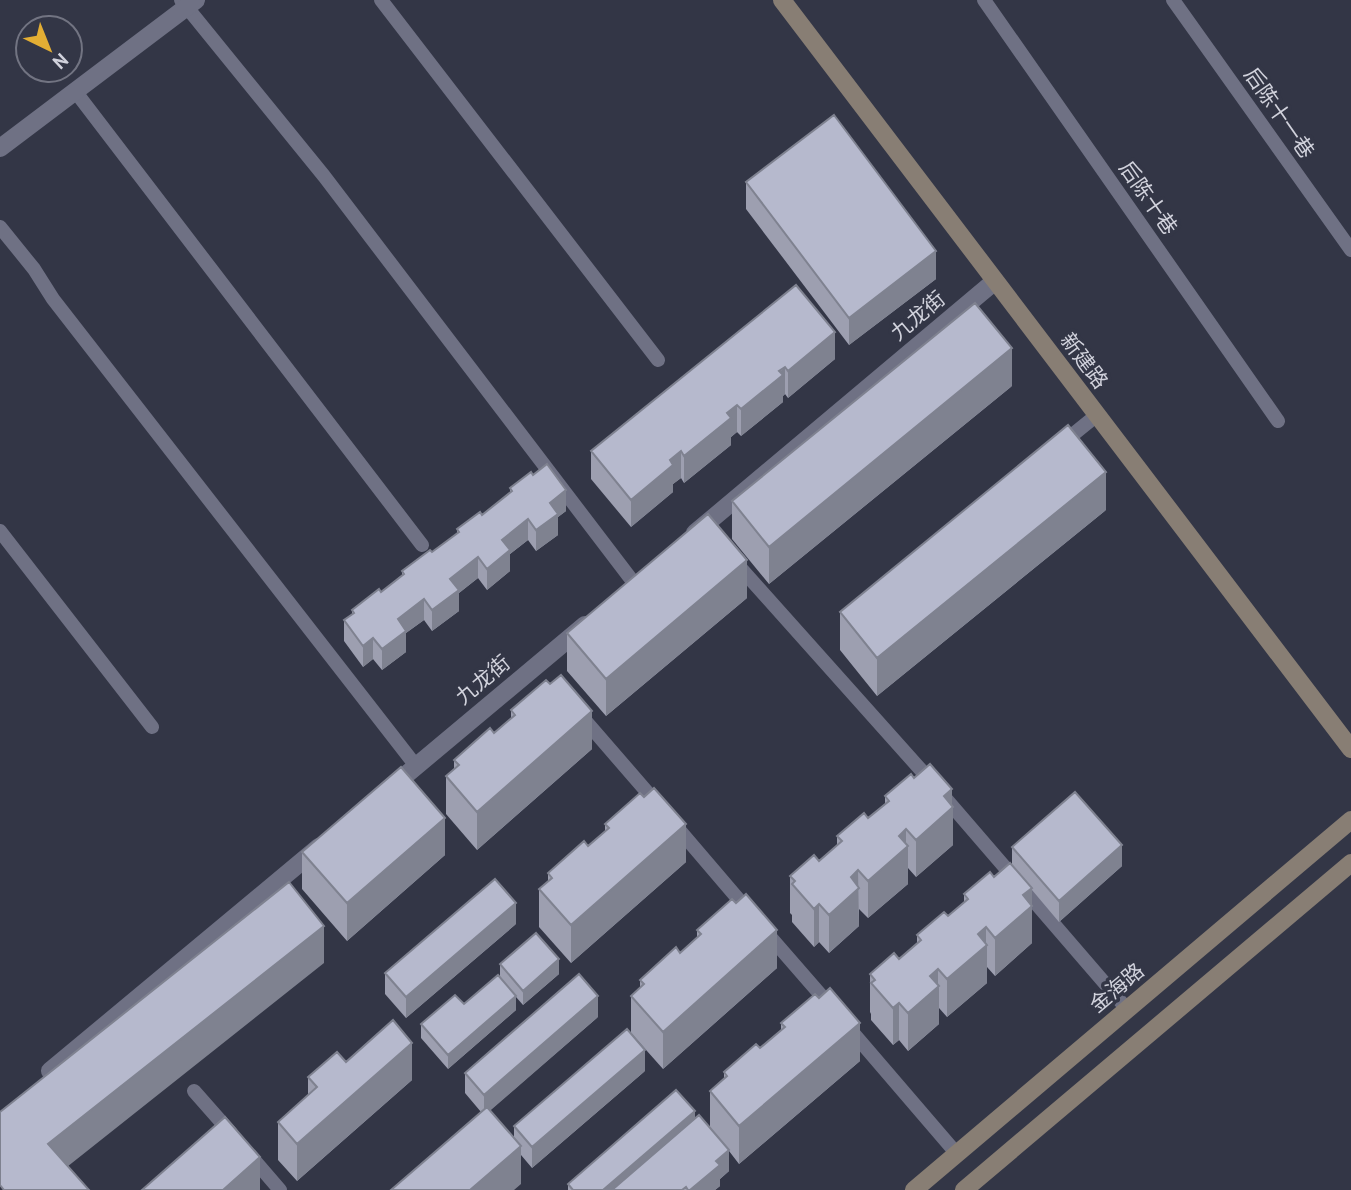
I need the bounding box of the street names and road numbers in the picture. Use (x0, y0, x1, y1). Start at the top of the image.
street label: 后陈十一巷 (1238, 62, 1321, 163)
street label: 后陈十巷 (1113, 156, 1184, 240)
street label: 九龙街 (885, 285, 950, 346)
street label: 新建路 (1055, 327, 1114, 394)
street label: 九龙街 (450, 649, 515, 710)
street label: 金海路 (1084, 957, 1149, 1018)

